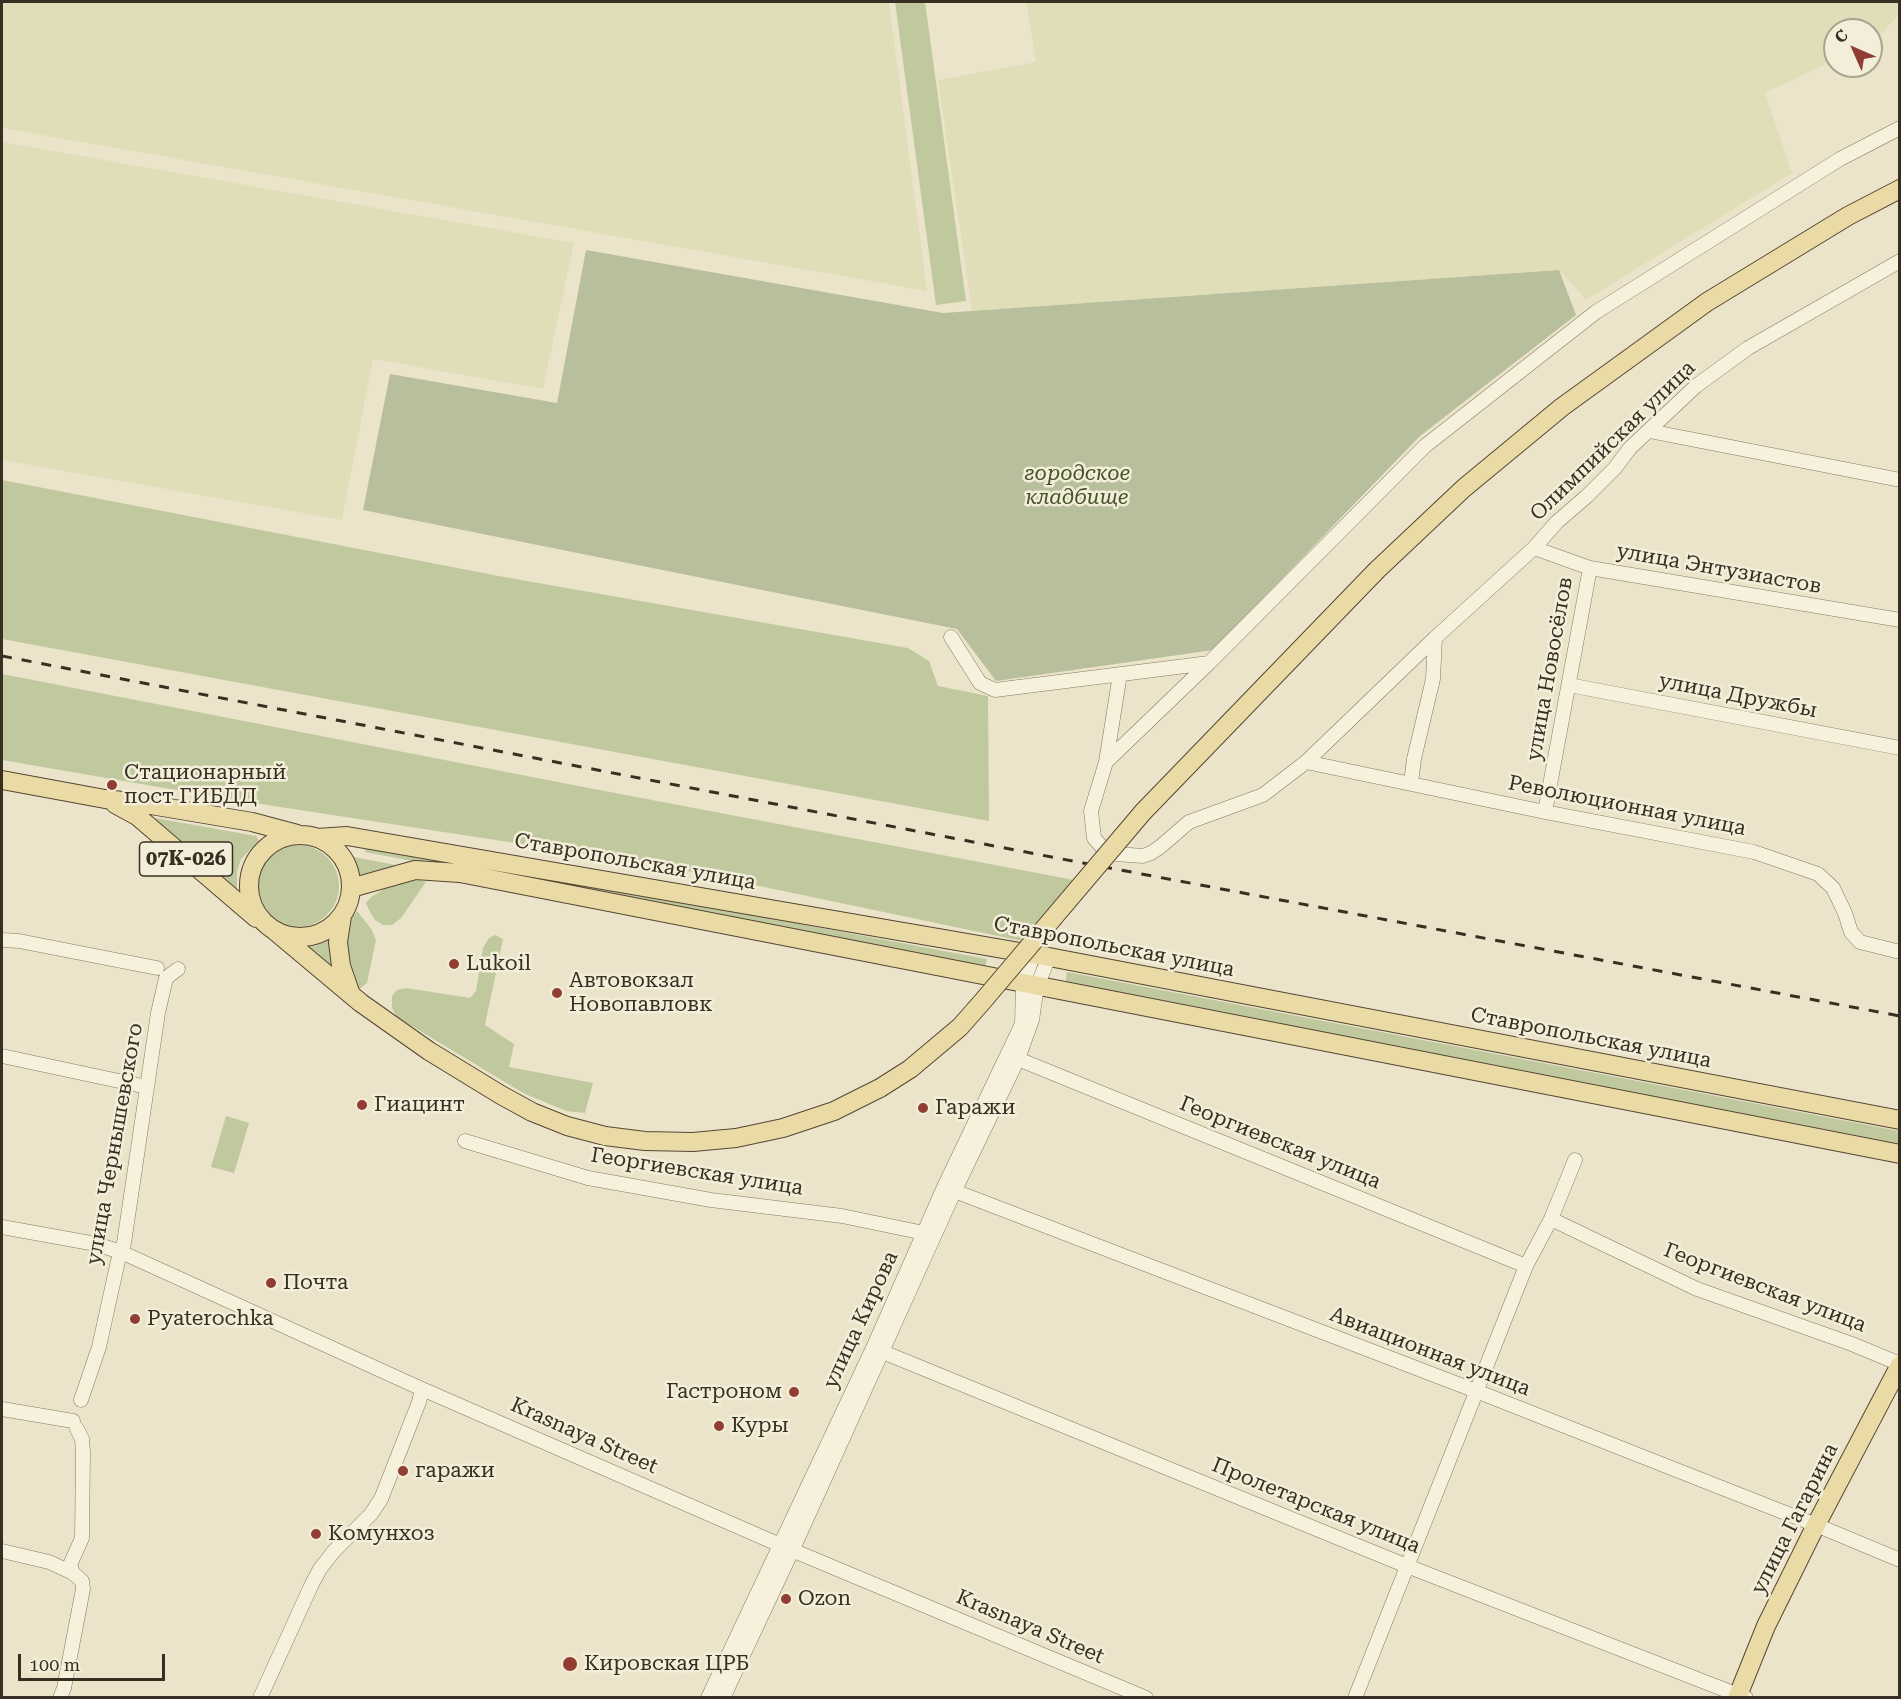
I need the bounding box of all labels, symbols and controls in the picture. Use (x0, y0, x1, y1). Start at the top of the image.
north arrow (1823, 18, 1883, 78)
text: С (1831, 26, 1852, 47)
street label: Олимпийская улица (1525, 356, 1701, 526)
park label: городское кладбище (1024, 461, 1130, 511)
street label: улица Энтузиастов (1615, 539, 1823, 599)
street label: улица Новосёлов (1521, 575, 1579, 763)
street label: улица Дружбы (1657, 668, 1819, 724)
place label: Стационарный пост ГИБДД (124, 760, 286, 810)
street label: Революционная улица (1506, 771, 1748, 841)
marker: Стационарный пост ГИБДД (105, 778, 119, 792)
street label: Ставропольская улица (512, 828, 758, 896)
road number: 07К-026 (140, 842, 232, 876)
street label: Ставропольская улица (991, 911, 1237, 983)
place label: Lukoil (466, 951, 531, 977)
marker: Lukoil (447, 957, 461, 971)
place label: Автовокзал Новопавловк (569, 968, 712, 1018)
marker: Автовокзал Новопавловк (550, 986, 564, 1000)
street label: Ставропольская улица (1468, 1002, 1714, 1074)
street label: улица Чернышевского (81, 1021, 149, 1267)
street label: Георгиевская улица (1176, 1091, 1384, 1195)
place label: Гиацинт (374, 1092, 465, 1118)
place label: Гаражи (935, 1095, 1016, 1121)
marker: Гиацинт (355, 1098, 369, 1112)
marker: Гаражи (916, 1101, 930, 1115)
street label: Георгиевская улица (589, 1143, 805, 1201)
street label: Георгиевская улица (1660, 1238, 1870, 1338)
street label: улица Кирова (818, 1247, 904, 1393)
place label: Почта (283, 1270, 348, 1296)
marker: Почта (264, 1276, 278, 1290)
street label: Авиационная улица (1326, 1302, 1534, 1402)
place label: Pyaterochka (147, 1306, 274, 1332)
marker: Pyaterochka (128, 1312, 142, 1326)
place label: Гастроном (666, 1379, 782, 1405)
marker: Гастроном (787, 1385, 801, 1399)
street label: Krasnaya Street (507, 1392, 661, 1480)
place label: Куры (731, 1413, 789, 1439)
marker: Куры (712, 1419, 726, 1433)
street label: улица Гагарина (1746, 1439, 1844, 1599)
street label: Пролетарская улица (1208, 1453, 1424, 1559)
place label: гаражи (415, 1458, 495, 1484)
marker: гаражи (396, 1464, 410, 1478)
place label: Комунхоз (328, 1521, 435, 1547)
marker: Комунхоз (309, 1527, 323, 1541)
street label: Krasnaya Street (952, 1584, 1108, 1670)
place label: Ozon (798, 1586, 851, 1612)
marker: Ozon (779, 1592, 793, 1606)
scale bar (21, 1642, 168, 1680)
place label: Кировская ЦРБ (584, 1651, 749, 1677)
text: 100 m (29, 1654, 80, 1675)
marker: Кировская ЦРБ (561, 1655, 579, 1673)

